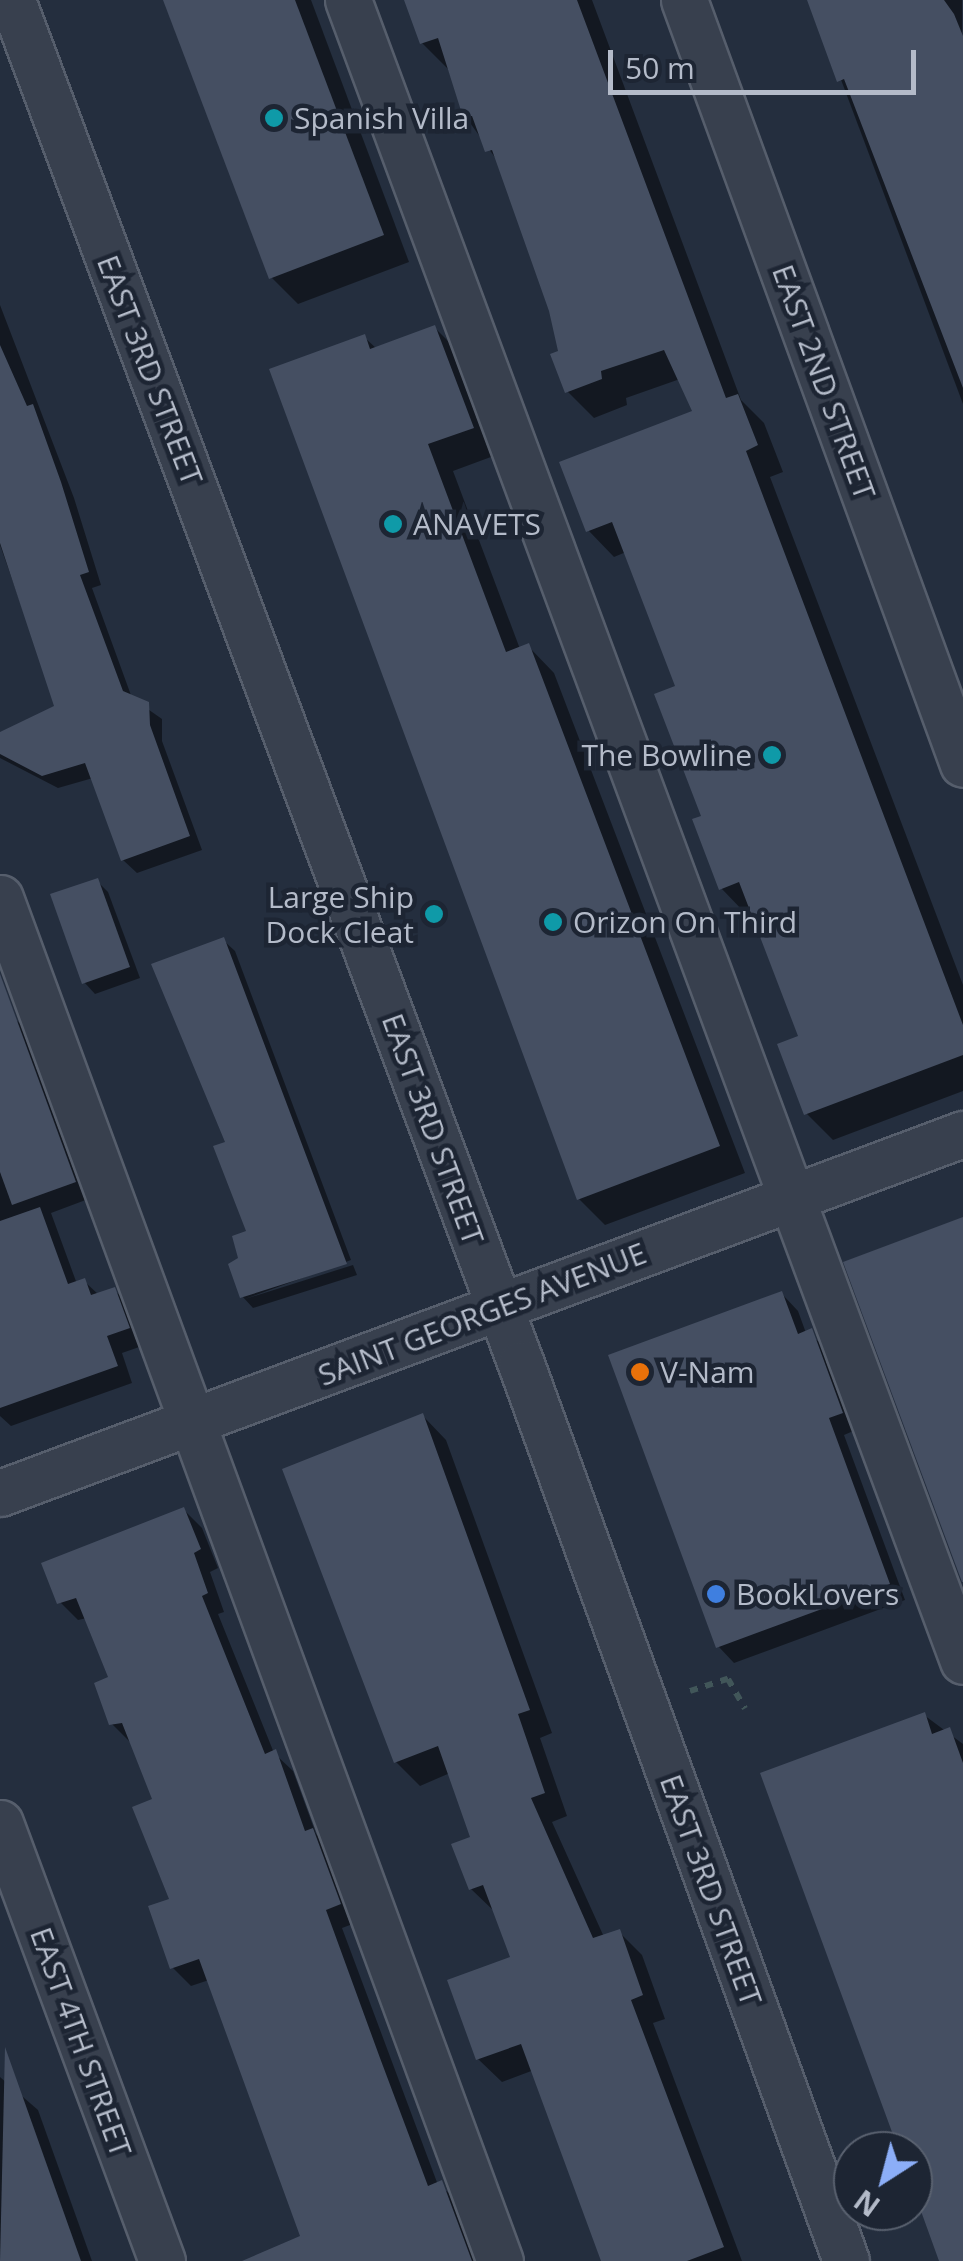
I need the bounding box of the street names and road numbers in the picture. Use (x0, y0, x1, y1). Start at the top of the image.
street label: EAST 3RD STREET (90, 250, 210, 490)
street label: EAST 2ND STREET (765, 260, 883, 504)
street label: EAST 3RD STREET (375, 1009, 491, 1249)
street label: SAINT GEORGES AVENUE (313, 1235, 651, 1393)
street label: EAST 3RD STREET (653, 1770, 769, 2010)
street label: EAST 4TH STREET (23, 1922, 139, 2162)

